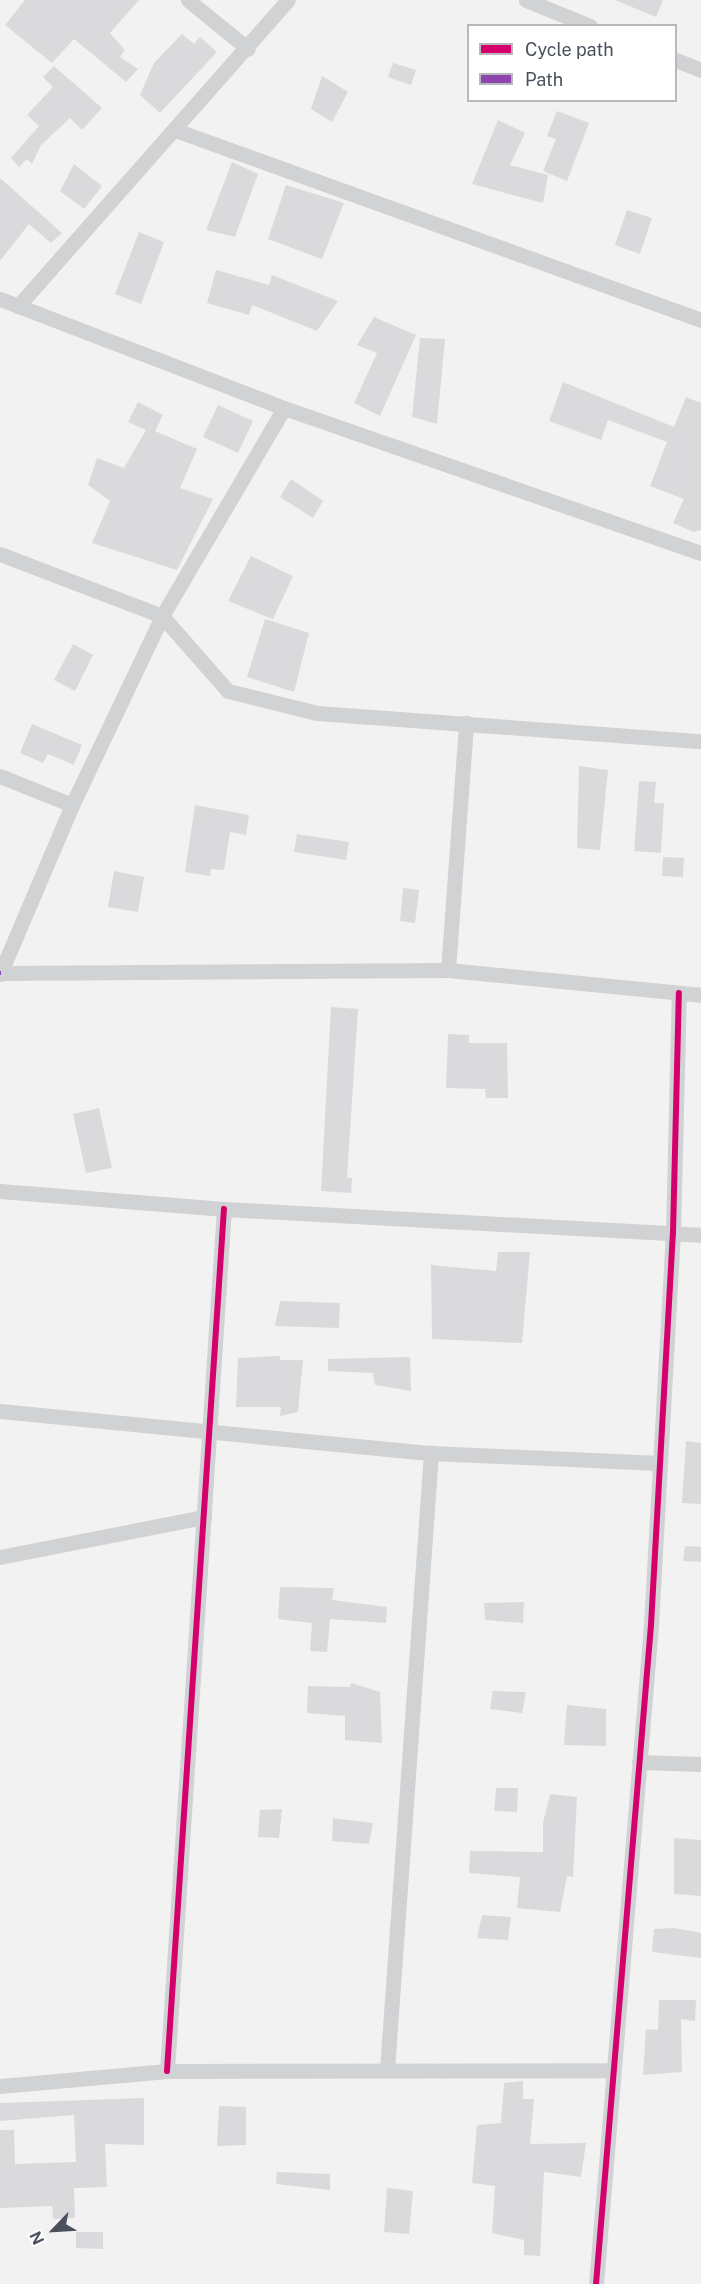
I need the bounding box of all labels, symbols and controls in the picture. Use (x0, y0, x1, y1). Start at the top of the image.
legend (467, 24, 677, 102)
text: Cycle path (525, 39, 614, 60)
text: Path (525, 69, 563, 90)
north arrow (24, 2200, 84, 2260)
text: N (26, 2228, 48, 2248)

